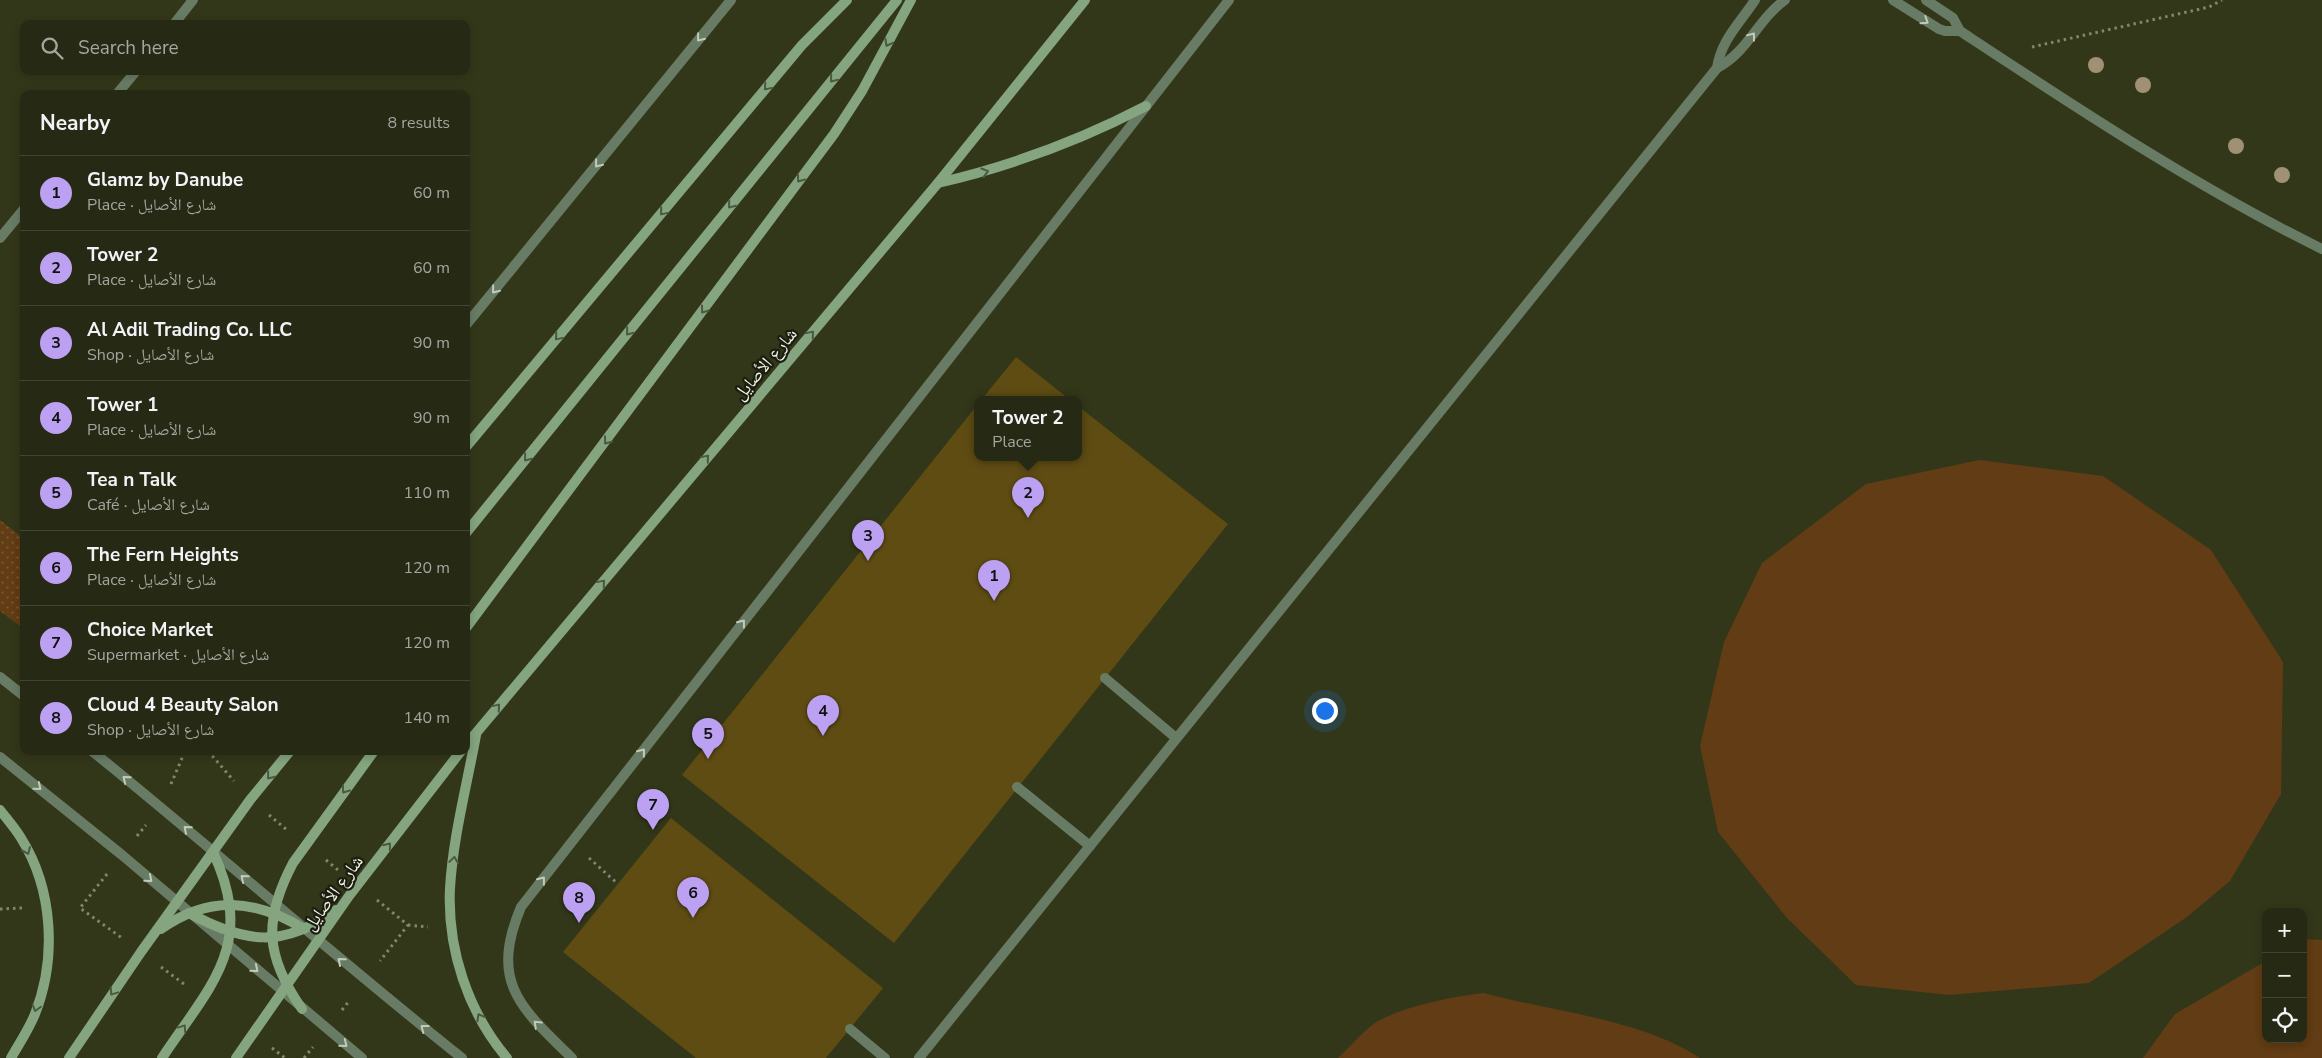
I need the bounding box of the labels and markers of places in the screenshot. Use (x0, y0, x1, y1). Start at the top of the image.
pin: 2 (1012, 477, 1044, 518)
pin: 3 (852, 520, 884, 561)
pin: 1 (978, 560, 1010, 601)
pin: 4 (807, 695, 839, 736)
pin: 5 (692, 718, 724, 759)
pin: 7 (637, 789, 669, 830)
pin: 6 (677, 877, 709, 918)
pin: 8 (563, 882, 595, 923)

